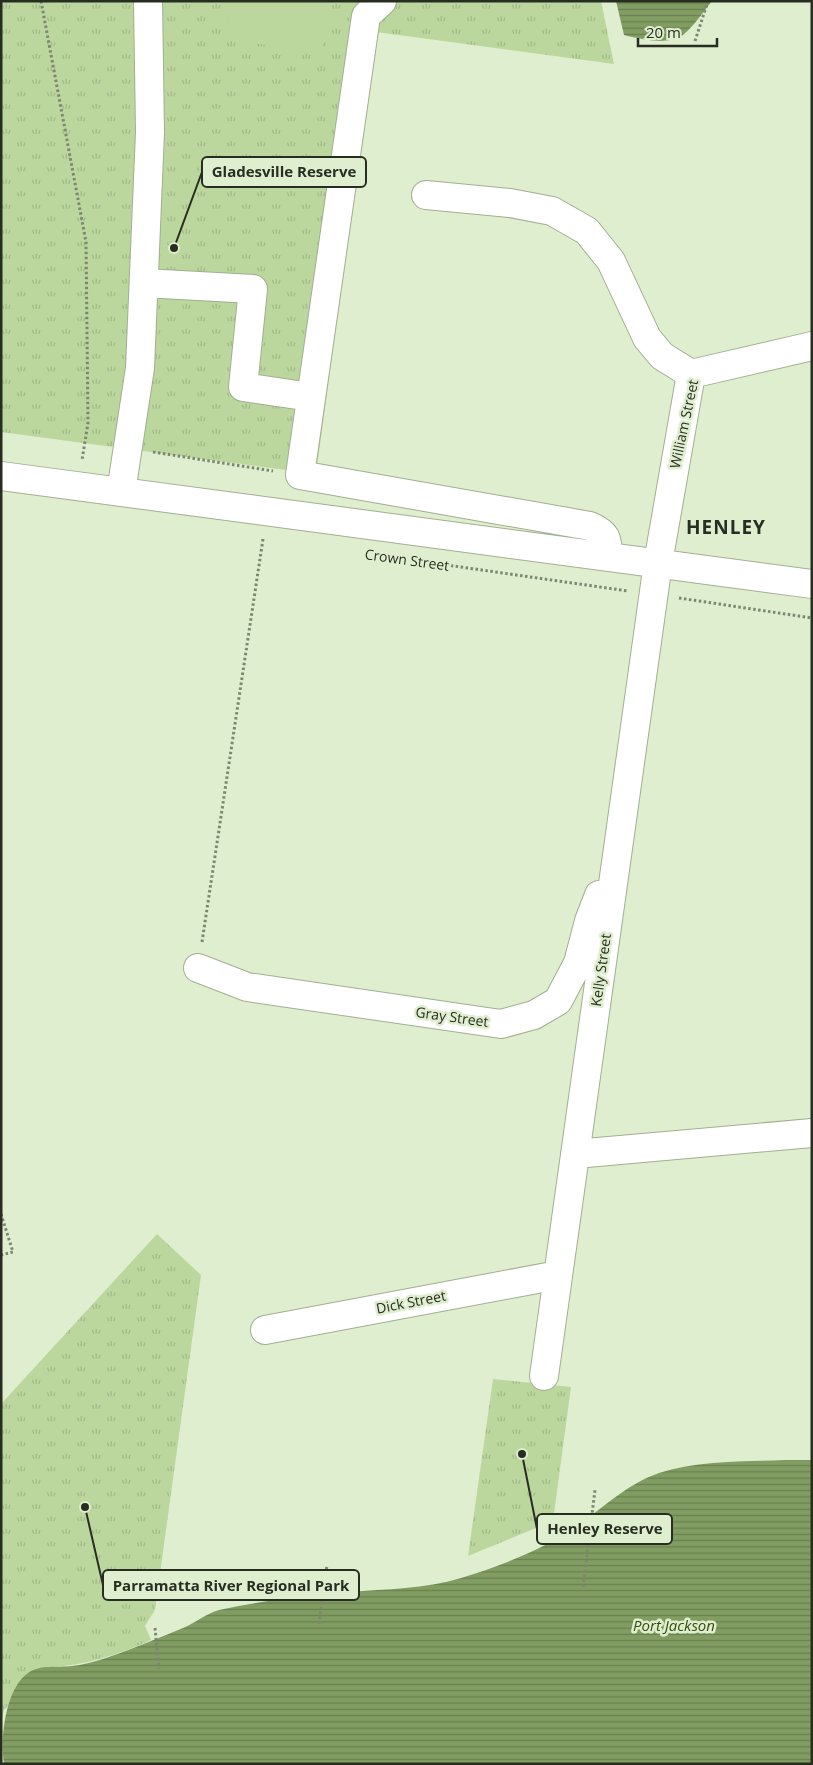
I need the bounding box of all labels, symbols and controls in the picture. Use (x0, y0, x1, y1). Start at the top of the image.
scale bar (638, 15, 717, 47)
text: 20 m (646, 22, 681, 42)
callout: Gladesville Reserve (202, 157, 366, 187)
text: Gladesville Reserve (212, 161, 356, 181)
street label: William Street (665, 378, 702, 470)
district label: HENLEY (686, 514, 766, 540)
street label: Crown Street (364, 544, 451, 575)
street label: Kelly Street (586, 932, 615, 1008)
street label: Gray Street (414, 1002, 490, 1031)
street label: Dick Street (374, 1285, 447, 1318)
callout: Henley Reserve (537, 1514, 672, 1544)
text: Henley Reserve (547, 1518, 663, 1538)
callout: Parramatta River Regional Park (103, 1570, 359, 1600)
text: Parramatta River Regional Park (113, 1575, 350, 1595)
water label: Port Jackson (633, 1615, 715, 1635)

